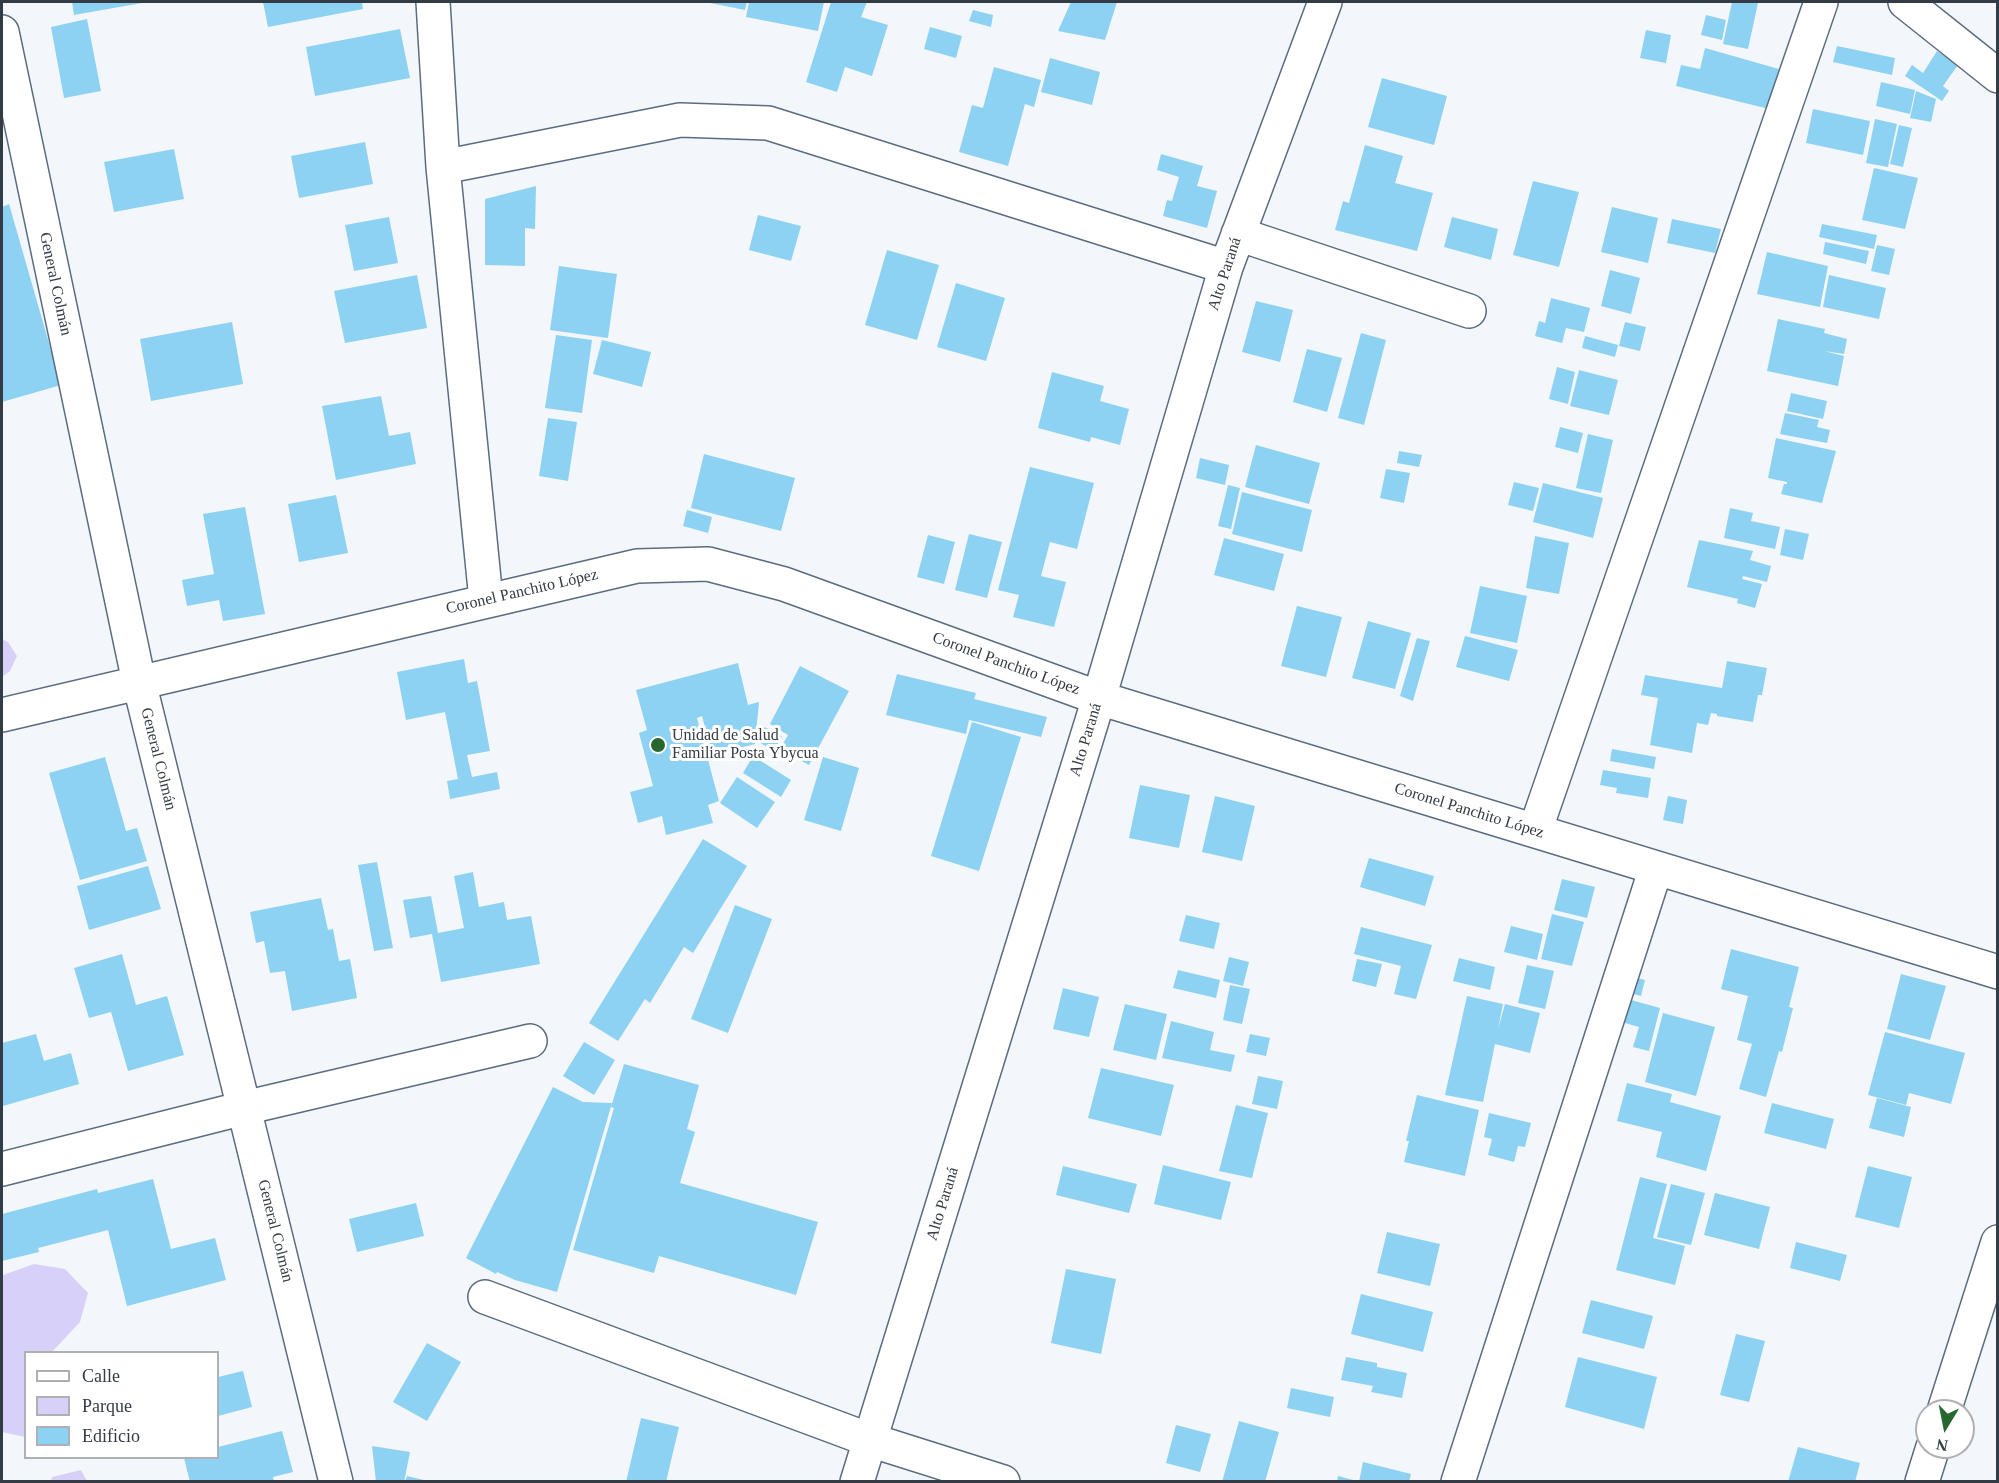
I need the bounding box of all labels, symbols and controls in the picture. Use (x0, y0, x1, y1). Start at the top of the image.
street label: General Colmán (35, 231, 75, 337)
street label: Alto Paraná (1204, 235, 1246, 313)
street label: Coronel Panchito López (444, 565, 600, 619)
street label: Coronel Panchito López (930, 628, 1082, 700)
street label: Alto Paraná (1066, 701, 1106, 779)
street label: General Colmán (136, 706, 180, 812)
place label: Unidad de Salud Familiar Posta Ybycua (672, 726, 819, 764)
marker: Unidad de Salud Familiar Posta Ybycua (649, 736, 667, 754)
street label: Coronel Panchito López (1392, 779, 1546, 843)
street label: Alto Paraná (923, 1165, 963, 1243)
street label: General Colmán (253, 1178, 297, 1284)
legend (24, 1351, 219, 1459)
text: Calle (82, 1366, 120, 1386)
text: Parque (82, 1396, 132, 1416)
north arrow (1915, 1399, 1975, 1459)
text: Edificio (82, 1426, 140, 1446)
text: N (1935, 1436, 1949, 1455)

